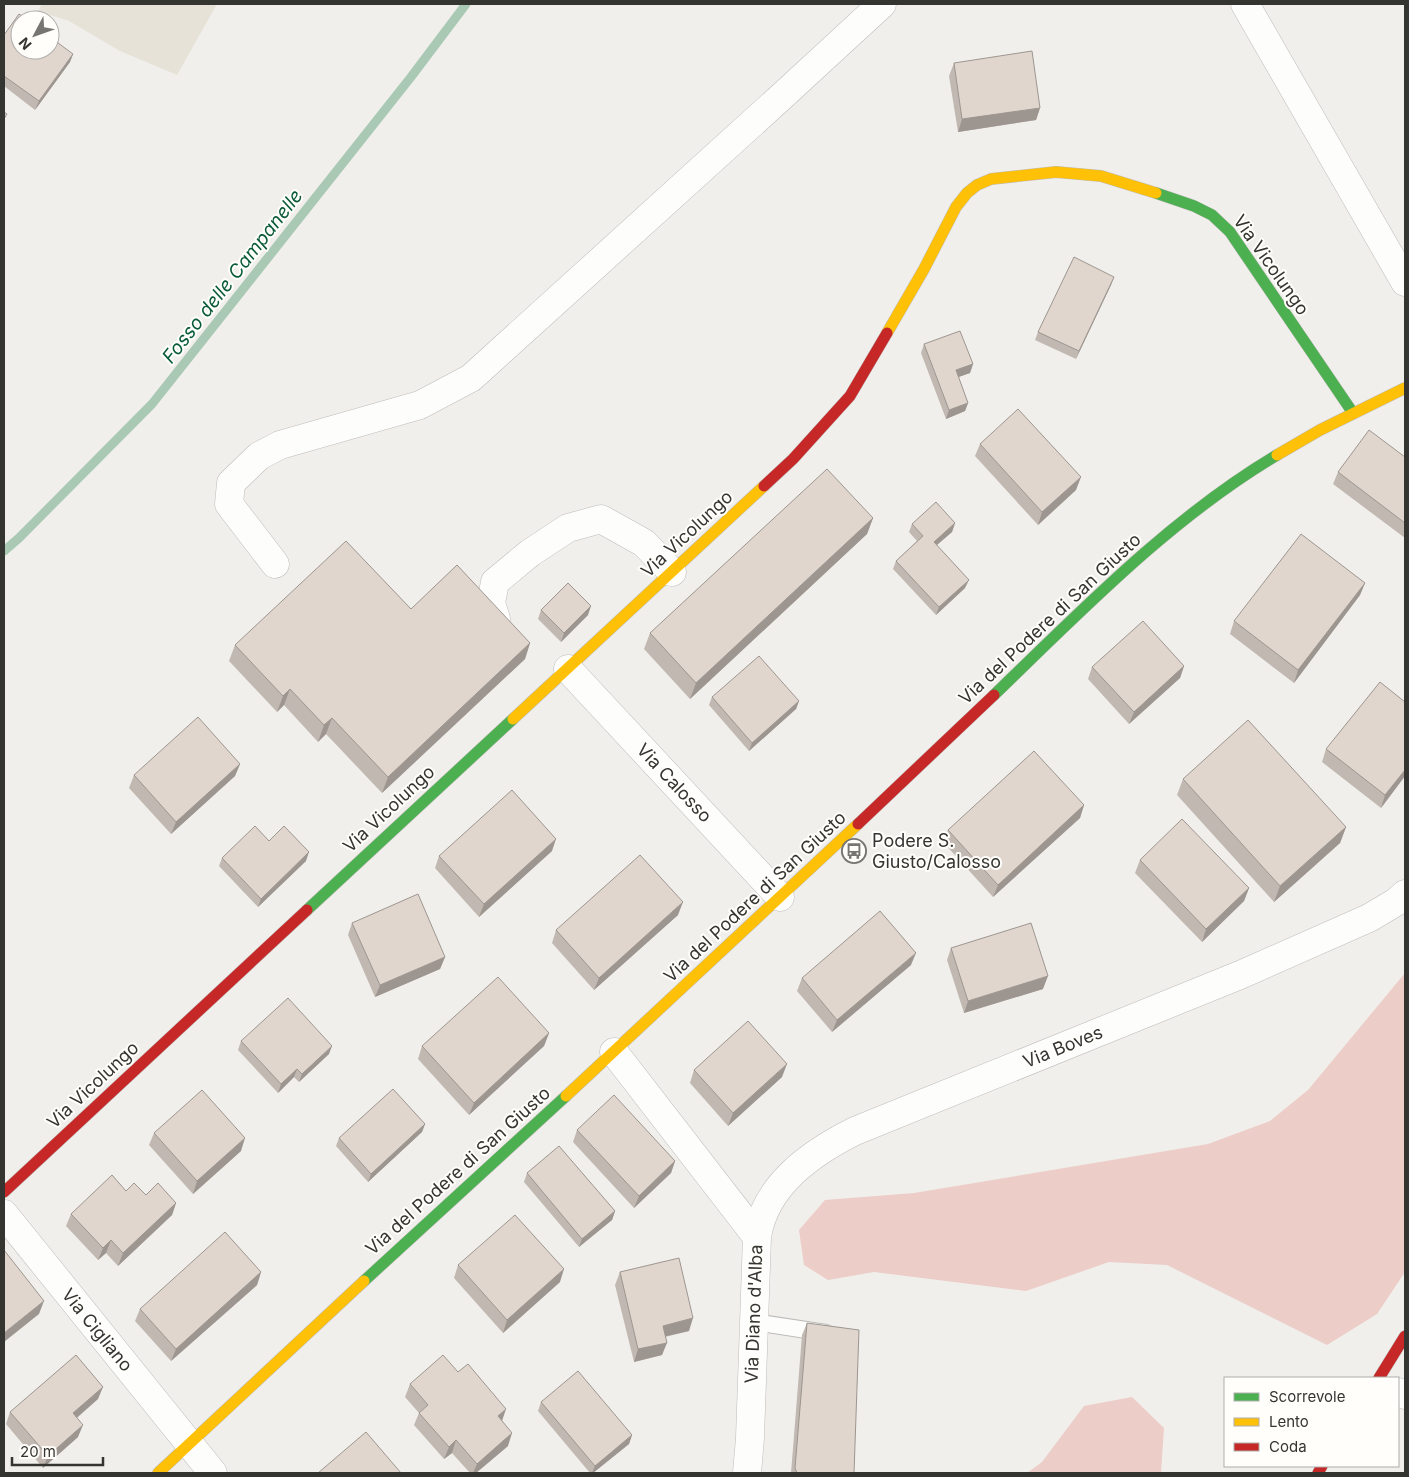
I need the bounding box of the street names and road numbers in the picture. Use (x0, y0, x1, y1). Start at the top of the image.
street label: Via Vicolungo (1229, 211, 1314, 319)
street label: Via Vicolungo (637, 486, 737, 581)
street label: Via del Podere di San Giusto (954, 529, 1145, 708)
street label: Via Calosso (633, 739, 716, 826)
street label: Via Vicolungo (339, 761, 439, 856)
street label: Via del Podere di San Giusto (659, 807, 850, 986)
street label: Via Boves (1020, 1021, 1106, 1072)
street label: Via Vicolungo (43, 1037, 143, 1132)
street label: Via del Podere di San Giusto (361, 1082, 554, 1259)
street label: Via Diano d'Alba (741, 1244, 766, 1384)
street label: Via Cigliano (58, 1284, 137, 1375)

